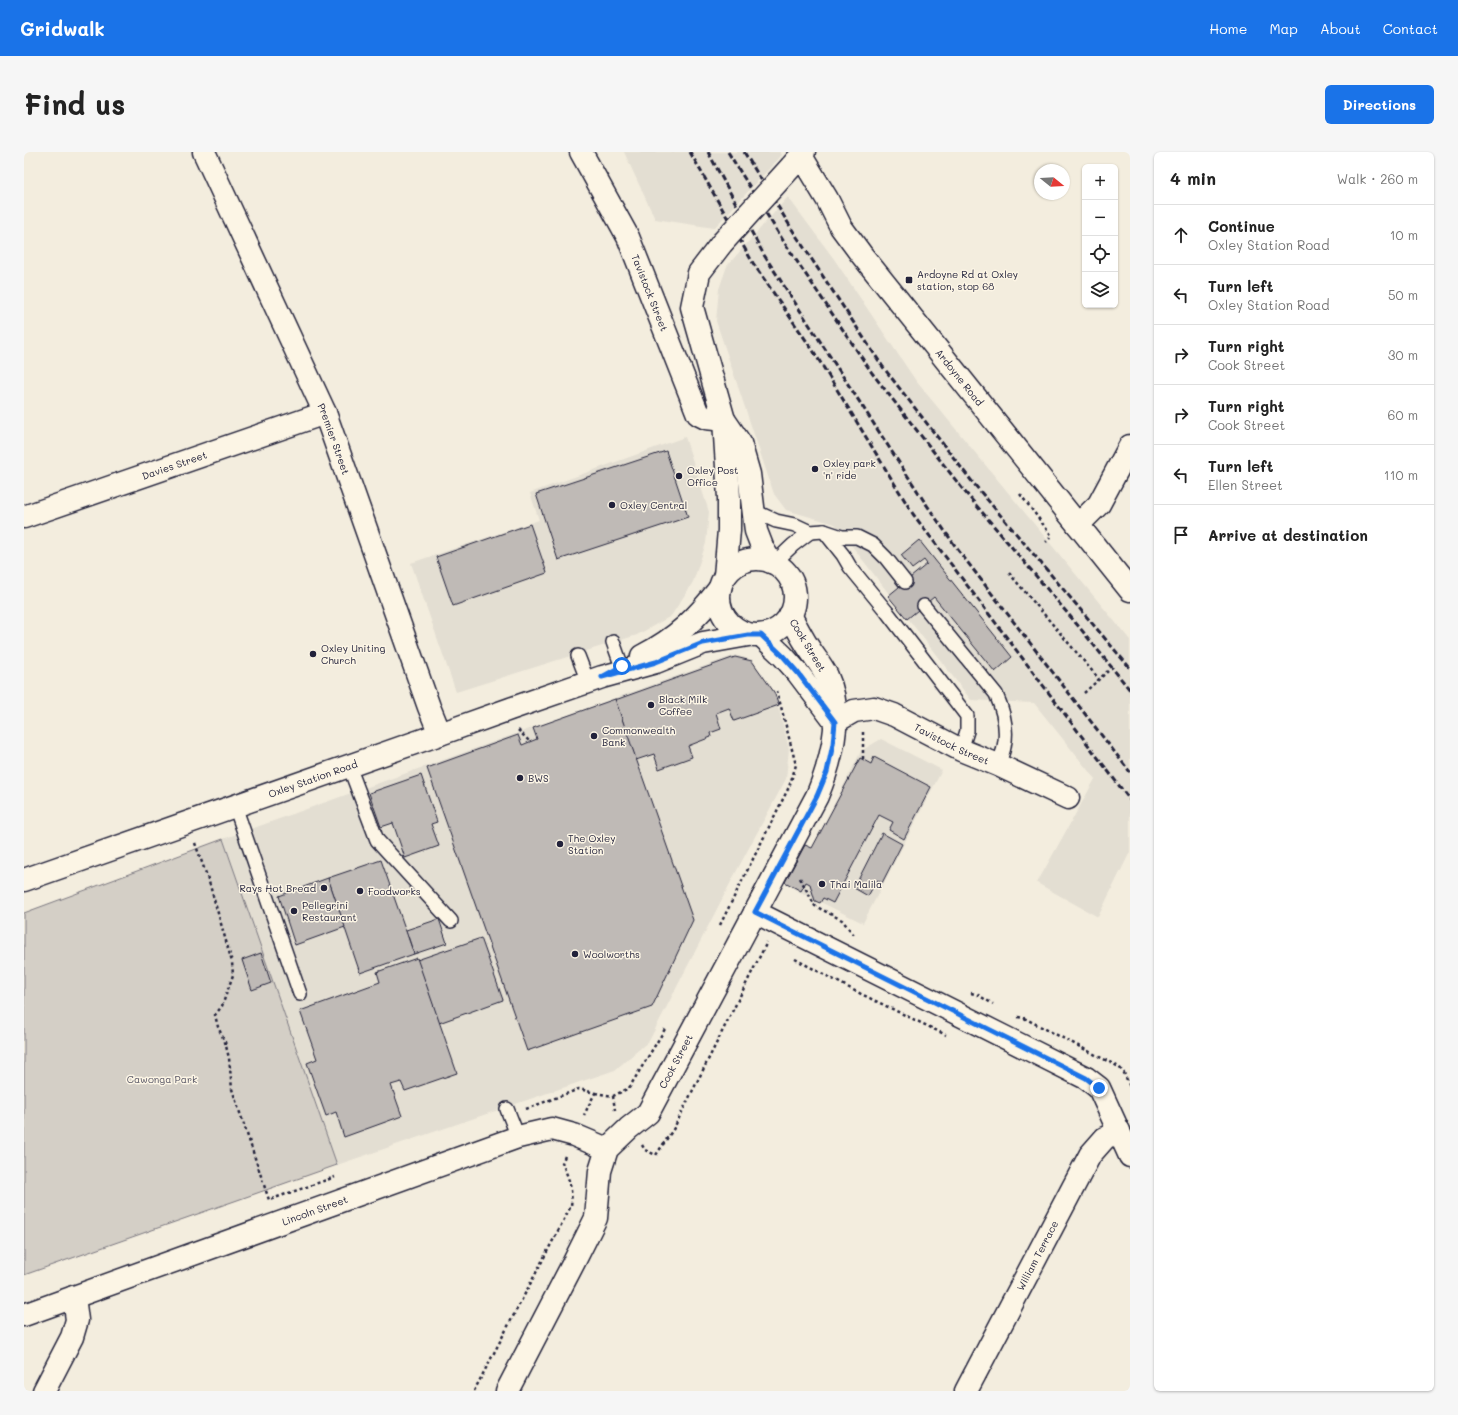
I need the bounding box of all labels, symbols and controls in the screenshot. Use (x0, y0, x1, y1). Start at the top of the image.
text: Gridwalk (20, 16, 105, 41)
text: Home (1209, 19, 1247, 38)
text: Map (1269, 19, 1298, 38)
text: About (1320, 19, 1361, 38)
text: Contact (1383, 19, 1438, 38)
button: Directions (1325, 85, 1434, 124)
text: Find us (24, 86, 125, 122)
north arrow (1034, 164, 1070, 200)
map controls (1082, 164, 1118, 308)
button: + (1082, 164, 1118, 200)
text: 4 min (1170, 167, 1216, 189)
text: Walk · 260 m (1337, 170, 1418, 187)
button: − (1082, 200, 1118, 236)
text: Continue (1208, 216, 1275, 236)
icon: ahead (1170, 224, 1192, 246)
text: 10 m (1390, 226, 1418, 243)
button: locate (1082, 236, 1118, 272)
text: Oxley Station Road (1208, 236, 1329, 253)
street label: Tavistock Street (628, 252, 672, 333)
place label: Ardoyne Rd at Oxley station, stop 68 (917, 267, 1018, 293)
button: layers (1082, 272, 1118, 308)
marker: Ardoyne Rd at Oxley station, stop 68 (904, 275, 914, 285)
text: Turn left (1208, 276, 1273, 296)
icon: left (1170, 284, 1192, 306)
text: 50 m (1388, 286, 1418, 303)
text: Oxley Station Road (1208, 296, 1329, 313)
text: Turn right (1208, 336, 1285, 356)
icon: right (1170, 344, 1192, 366)
street label: Ardoyne Road (933, 346, 987, 409)
text: 30 m (1388, 346, 1418, 363)
text: Cook Street (1208, 356, 1285, 373)
text: Turn right (1208, 396, 1285, 416)
street label: Premier Street (314, 401, 353, 476)
icon: right (1170, 404, 1192, 426)
text: 60 m (1388, 406, 1418, 423)
text: Cook Street (1208, 416, 1285, 433)
street label: Davies Street (140, 447, 209, 483)
place label: Oxley park 'n' ride (823, 456, 876, 482)
text: Turn left (1208, 456, 1273, 476)
place label: Oxley Post Office (687, 463, 738, 489)
marker: Oxley park 'n' ride (810, 464, 820, 474)
icon: left (1170, 464, 1192, 486)
text: 110 m (1384, 466, 1418, 483)
marker: Oxley Post Office (674, 471, 684, 481)
text: Ellen Street (1208, 476, 1283, 493)
place label: Oxley Central (620, 498, 687, 512)
marker: Oxley Central (607, 500, 617, 510)
icon: arrive (1170, 524, 1192, 546)
text: Arrive at destination (1208, 525, 1368, 545)
street label: Cook Street (787, 616, 829, 674)
place label: Oxley Uniting Church (321, 641, 385, 667)
marker: Oxley Uniting Church (308, 649, 318, 659)
route start (613, 657, 631, 675)
place label: Black Milk Coffee (659, 692, 707, 718)
marker: Black Milk Coffee (646, 700, 656, 710)
street label: Tavistock Street (912, 720, 991, 768)
place label: Commonwealth Bank (602, 723, 676, 749)
marker: Commonwealth Bank (589, 731, 599, 741)
street label: Oxley Station Road (266, 757, 359, 801)
place label: BWS (528, 771, 549, 785)
marker: BWS (515, 773, 525, 783)
place label: The Oxley Station (568, 831, 616, 857)
marker: The Oxley Station (555, 839, 565, 849)
place label: Thai Malila (830, 877, 882, 891)
marker: Thai Malila (817, 879, 827, 889)
place label: Rays Hot Bread (239, 881, 316, 895)
marker: Rays Hot Bread (319, 883, 329, 893)
place label: Foodworks (368, 884, 421, 898)
marker: Foodworks (355, 886, 365, 896)
place label: Pellegrini Restaurant (302, 898, 357, 924)
marker: Pellegrini Restaurant (289, 906, 299, 916)
place label: Woolworths (583, 947, 640, 961)
marker: Woolworths (570, 949, 580, 959)
street label: Cook Street (655, 1032, 696, 1091)
park label: Cawonga Park (127, 1072, 197, 1086)
route end (1090, 1079, 1108, 1097)
street label: Lincoln Street (280, 1192, 349, 1229)
street label: William Terrace (1013, 1218, 1061, 1293)

